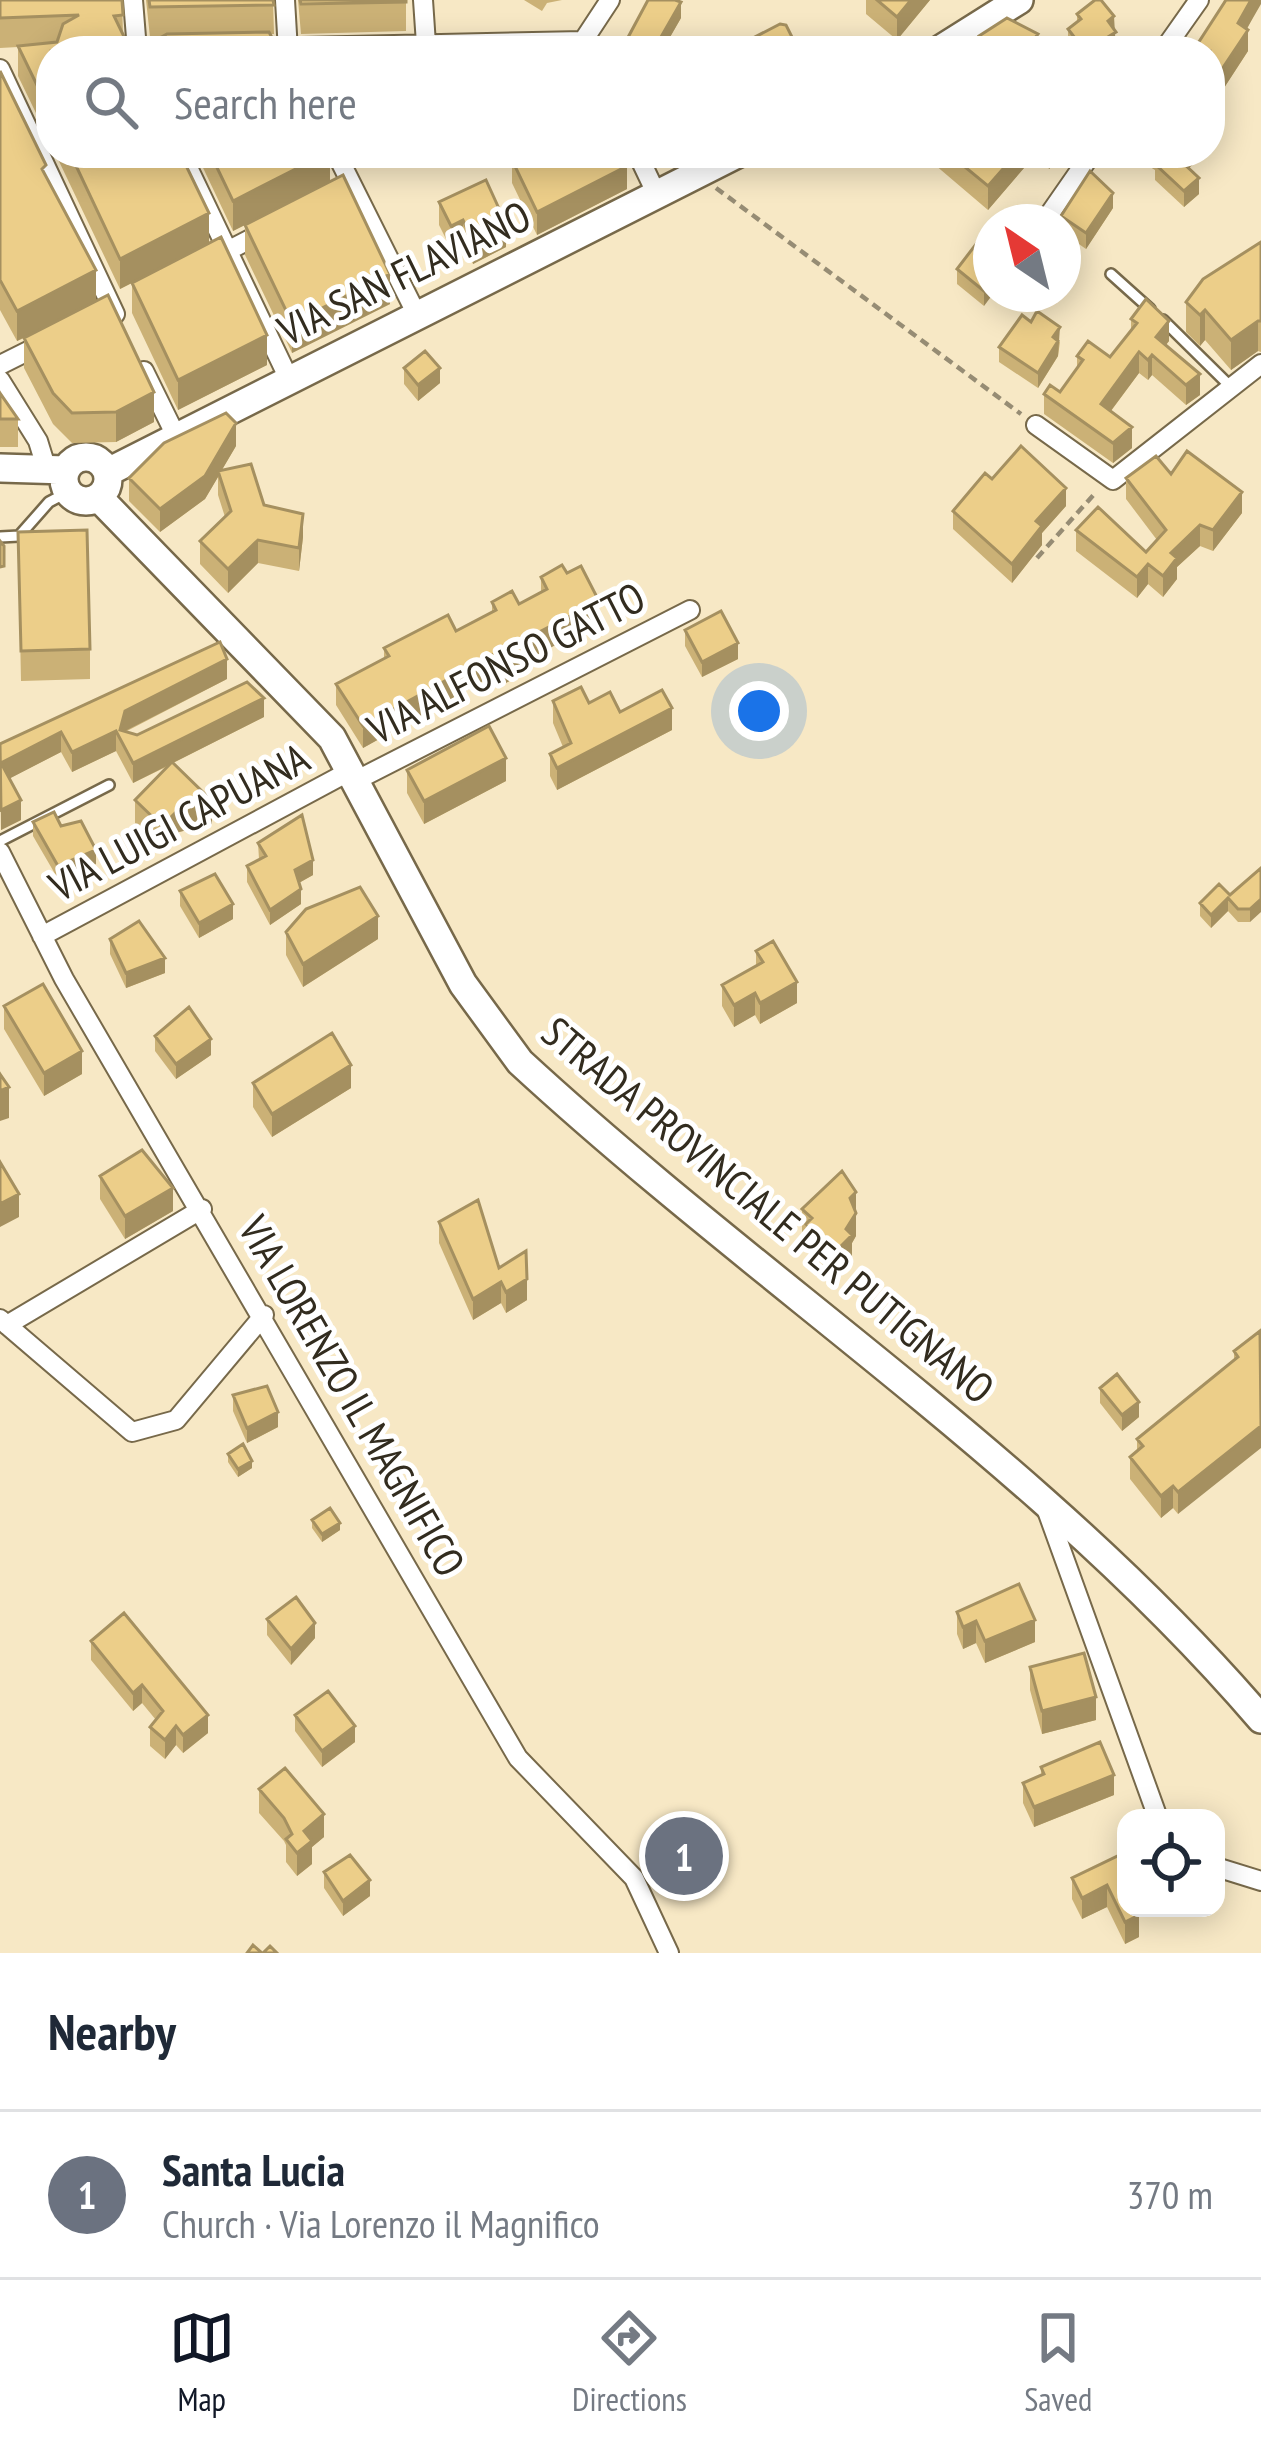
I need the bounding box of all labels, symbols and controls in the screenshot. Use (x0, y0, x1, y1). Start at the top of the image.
search box (36, 36, 1225, 168)
icon: search (78, 69, 144, 135)
text: Search here (174, 73, 357, 131)
street label: VIA SAN FLAVIANO (268, 188, 539, 358)
north arrow (973, 204, 1081, 312)
street label: VIA ALFONSO GATTO (357, 569, 654, 756)
your location (729, 681, 789, 741)
street label: VIA LUIGI CAPUANA (39, 730, 318, 914)
street label: STRADA PROVINCIALE PER PUTIGNANO (531, 1004, 1006, 1415)
street label: VIA LORENZO IL MAGNIFICO (226, 1205, 478, 1586)
map controls (1117, 1809, 1225, 1917)
button: locate (1117, 1809, 1225, 1917)
pin: 1 (645, 1811, 723, 1901)
text: Nearby (48, 1998, 176, 2064)
text: Santa Lucia (162, 2140, 345, 2198)
text: 1 (78, 2169, 96, 2220)
text: 370 m (1127, 2169, 1213, 2220)
text: Church · Via Lorenzo il Magnifico (162, 2198, 600, 2249)
tab: Map (169, 2305, 235, 2420)
tab: Directions (572, 2305, 687, 2420)
tab: Saved (1024, 2305, 1092, 2420)

